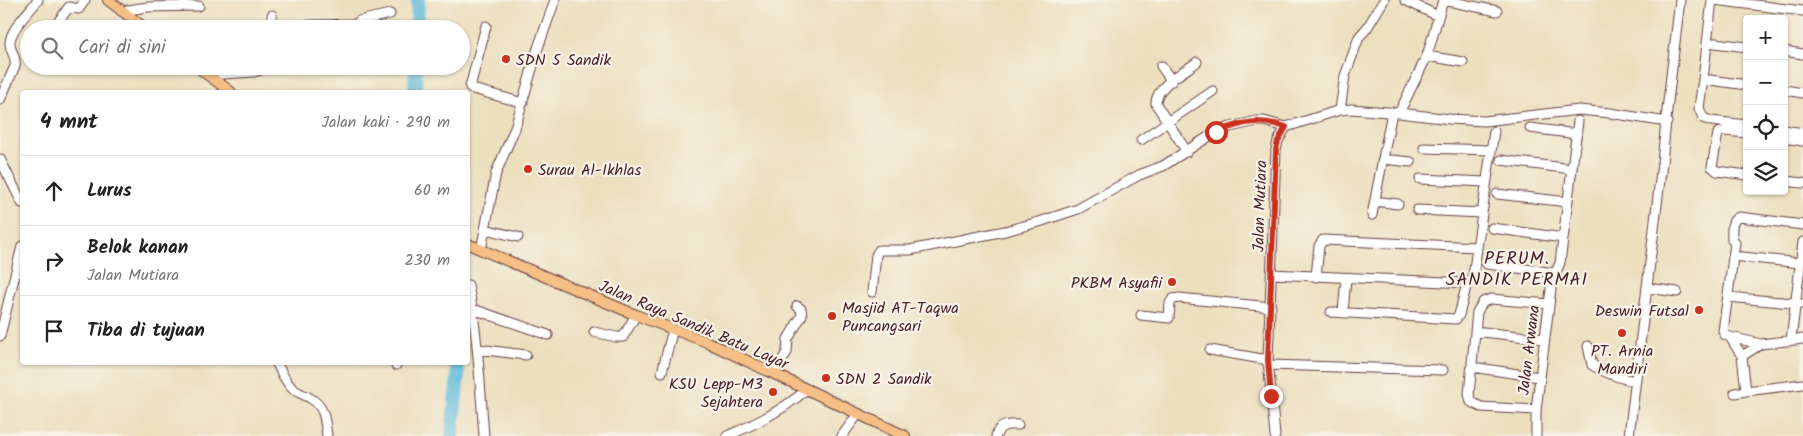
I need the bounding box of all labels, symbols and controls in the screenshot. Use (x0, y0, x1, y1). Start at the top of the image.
map controls (1743, 15, 1788, 195)
button: + (1743, 15, 1788, 60)
search box (20, 20, 470, 75)
text: Cari di sini (78, 33, 166, 63)
icon: search (38, 34, 66, 62)
place label: SDN 5 Sandik (516, 48, 611, 73)
marker: SDN 5 Sandik (500, 53, 512, 65)
button: − (1743, 60, 1788, 105)
button: locate (1743, 105, 1788, 150)
text: 4 mnt (40, 106, 98, 139)
text: Jalan kaki · 290 m (321, 110, 450, 135)
route start (1205, 121, 1228, 144)
button: layers (1743, 150, 1788, 195)
place label: Surau Al-Ikhlas (538, 158, 642, 183)
street label: Jalan Mutiara (1246, 160, 1275, 252)
marker: Surau Al-Ikhlas (522, 163, 534, 175)
text: Lurus (87, 176, 132, 206)
icon: ahead (40, 177, 68, 205)
text: 60 m (414, 178, 450, 203)
text: Belok kanan (87, 233, 188, 263)
district label: PERUM. SANDIK PERMAI (1446, 245, 1588, 295)
icon: right (40, 247, 68, 275)
text: 230 m (404, 248, 450, 273)
text: Jalan Mutiara (87, 263, 179, 288)
place label: PKBM Asyafii (1071, 271, 1163, 296)
street label: Jalan Raya Sandik Batu Layar (594, 274, 794, 377)
marker: PKBM Asyafii (1166, 276, 1178, 288)
place label: Masjid AT-Taqwa Puncangsari (842, 296, 959, 339)
place label: Deswin Futsal (1595, 299, 1689, 324)
street label: Jalan Arwana (1512, 304, 1547, 397)
marker: Deswin Futsal (1693, 304, 1705, 316)
marker: Masjid AT-Taqwa Puncangsari (826, 310, 838, 322)
text: Tiba di tujuan (87, 316, 205, 346)
icon: arrive (40, 317, 68, 345)
marker: PT. Arnia Mandiri (1616, 327, 1628, 339)
place label: PT. Arnia Mandiri (1591, 339, 1653, 382)
place label: SDN 2 Sandik (836, 367, 932, 392)
place label: KSU Lepp-M3 Sejahtera (669, 372, 763, 415)
marker: SDN 2 Sandik (820, 372, 832, 384)
route end (1260, 385, 1283, 408)
marker: KSU Lepp-M3 Sejahtera (767, 386, 779, 398)

